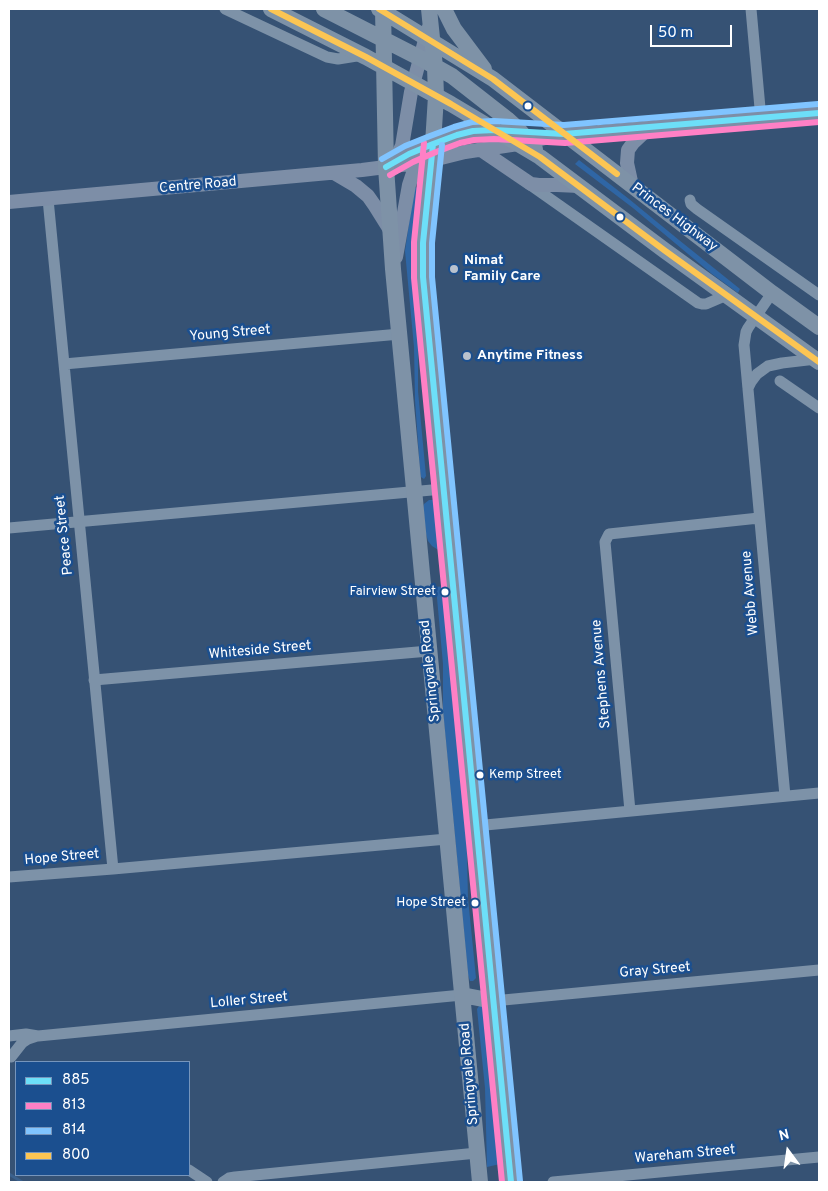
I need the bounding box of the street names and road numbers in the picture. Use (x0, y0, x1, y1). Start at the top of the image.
street label: Centre Road (159, 174, 237, 198)
street label: Princes Highway (627, 180, 721, 256)
street label: Young Street (189, 322, 271, 346)
street label: Peace Street (52, 494, 78, 576)
street label: Webb Avenue (739, 550, 763, 636)
street label: Springvale Road (417, 619, 445, 723)
street label: Stephens Avenue (589, 619, 615, 729)
street label: Whiteside Street (208, 638, 312, 664)
street label: Hope Street (24, 846, 100, 870)
street label: Gray Street (619, 960, 691, 982)
street label: Loller Street (209, 989, 289, 1013)
street label: Springvale Road (457, 1022, 483, 1126)
street label: Wareham Street (634, 1142, 736, 1168)

